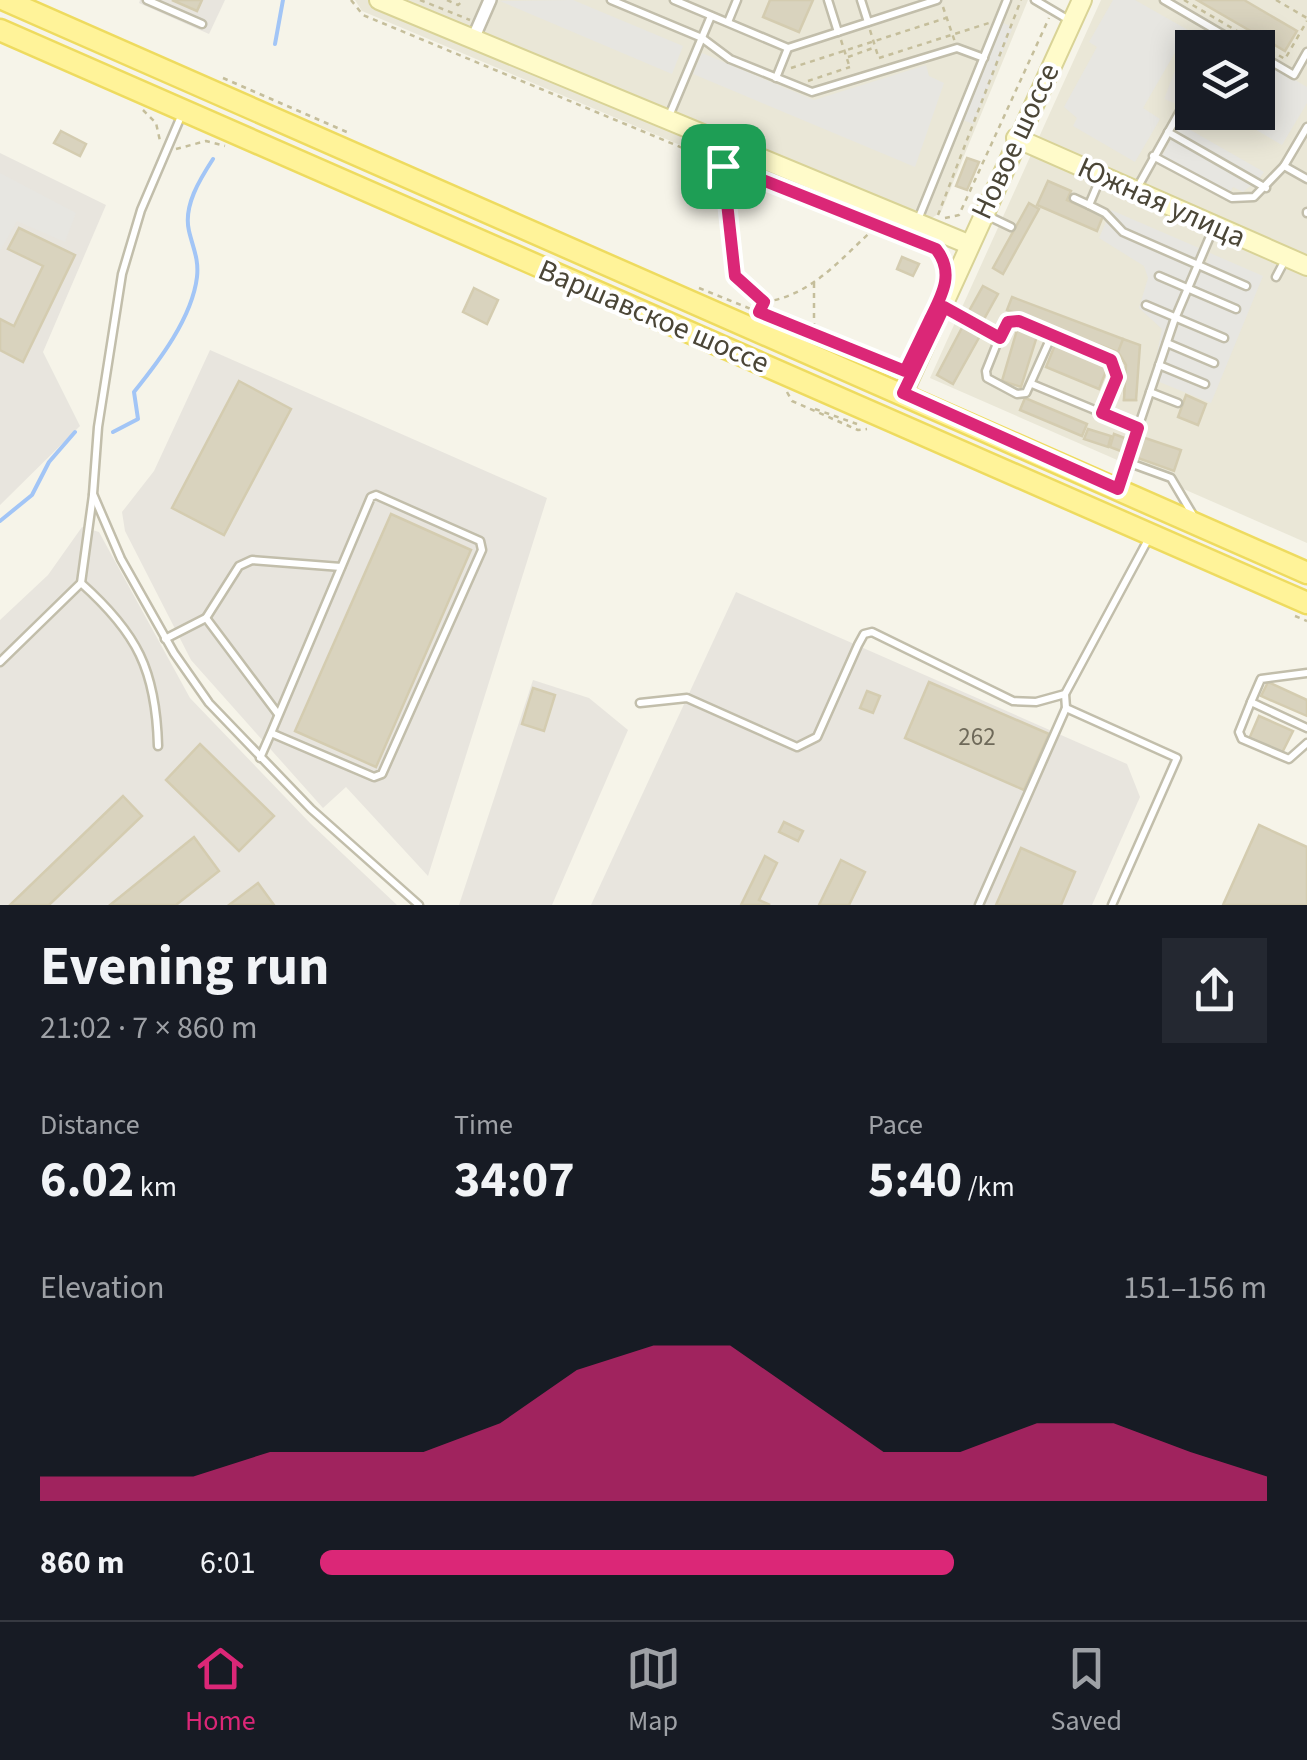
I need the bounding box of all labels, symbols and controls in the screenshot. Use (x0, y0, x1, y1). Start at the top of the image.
map controls (1175, 30, 1275, 130)
button: layers (1175, 30, 1275, 130)
street label: Новое шоссе (960, 56, 1070, 226)
pin (681, 124, 766, 209)
icon: arrive (696, 139, 751, 194)
street label: Южная улица (1071, 146, 1253, 259)
street label: Варшавское шоссе (532, 248, 776, 385)
house number: 262 (958, 719, 996, 755)
text: Evening run (40, 928, 329, 1006)
button: share (1162, 938, 1267, 1043)
text: 21:02 · 7 × 860 m (40, 1005, 258, 1051)
text: Distance (40, 1105, 140, 1145)
text: Time (454, 1105, 513, 1145)
text: Pace (868, 1105, 923, 1145)
text: 6.02 (40, 1145, 134, 1216)
text: 34:07 (454, 1145, 575, 1216)
text: 5:40 (868, 1145, 962, 1216)
text: km (134, 1167, 177, 1207)
text: /km (962, 1167, 1015, 1207)
text: Elevation (40, 1265, 165, 1311)
text: 151–156 m (1123, 1265, 1267, 1311)
text: 860 m (40, 1540, 125, 1586)
text: 6:01 (200, 1540, 256, 1586)
tab: Home (185, 1641, 256, 1741)
tab: Map (626, 1641, 681, 1741)
tab: Saved (1051, 1641, 1122, 1741)

